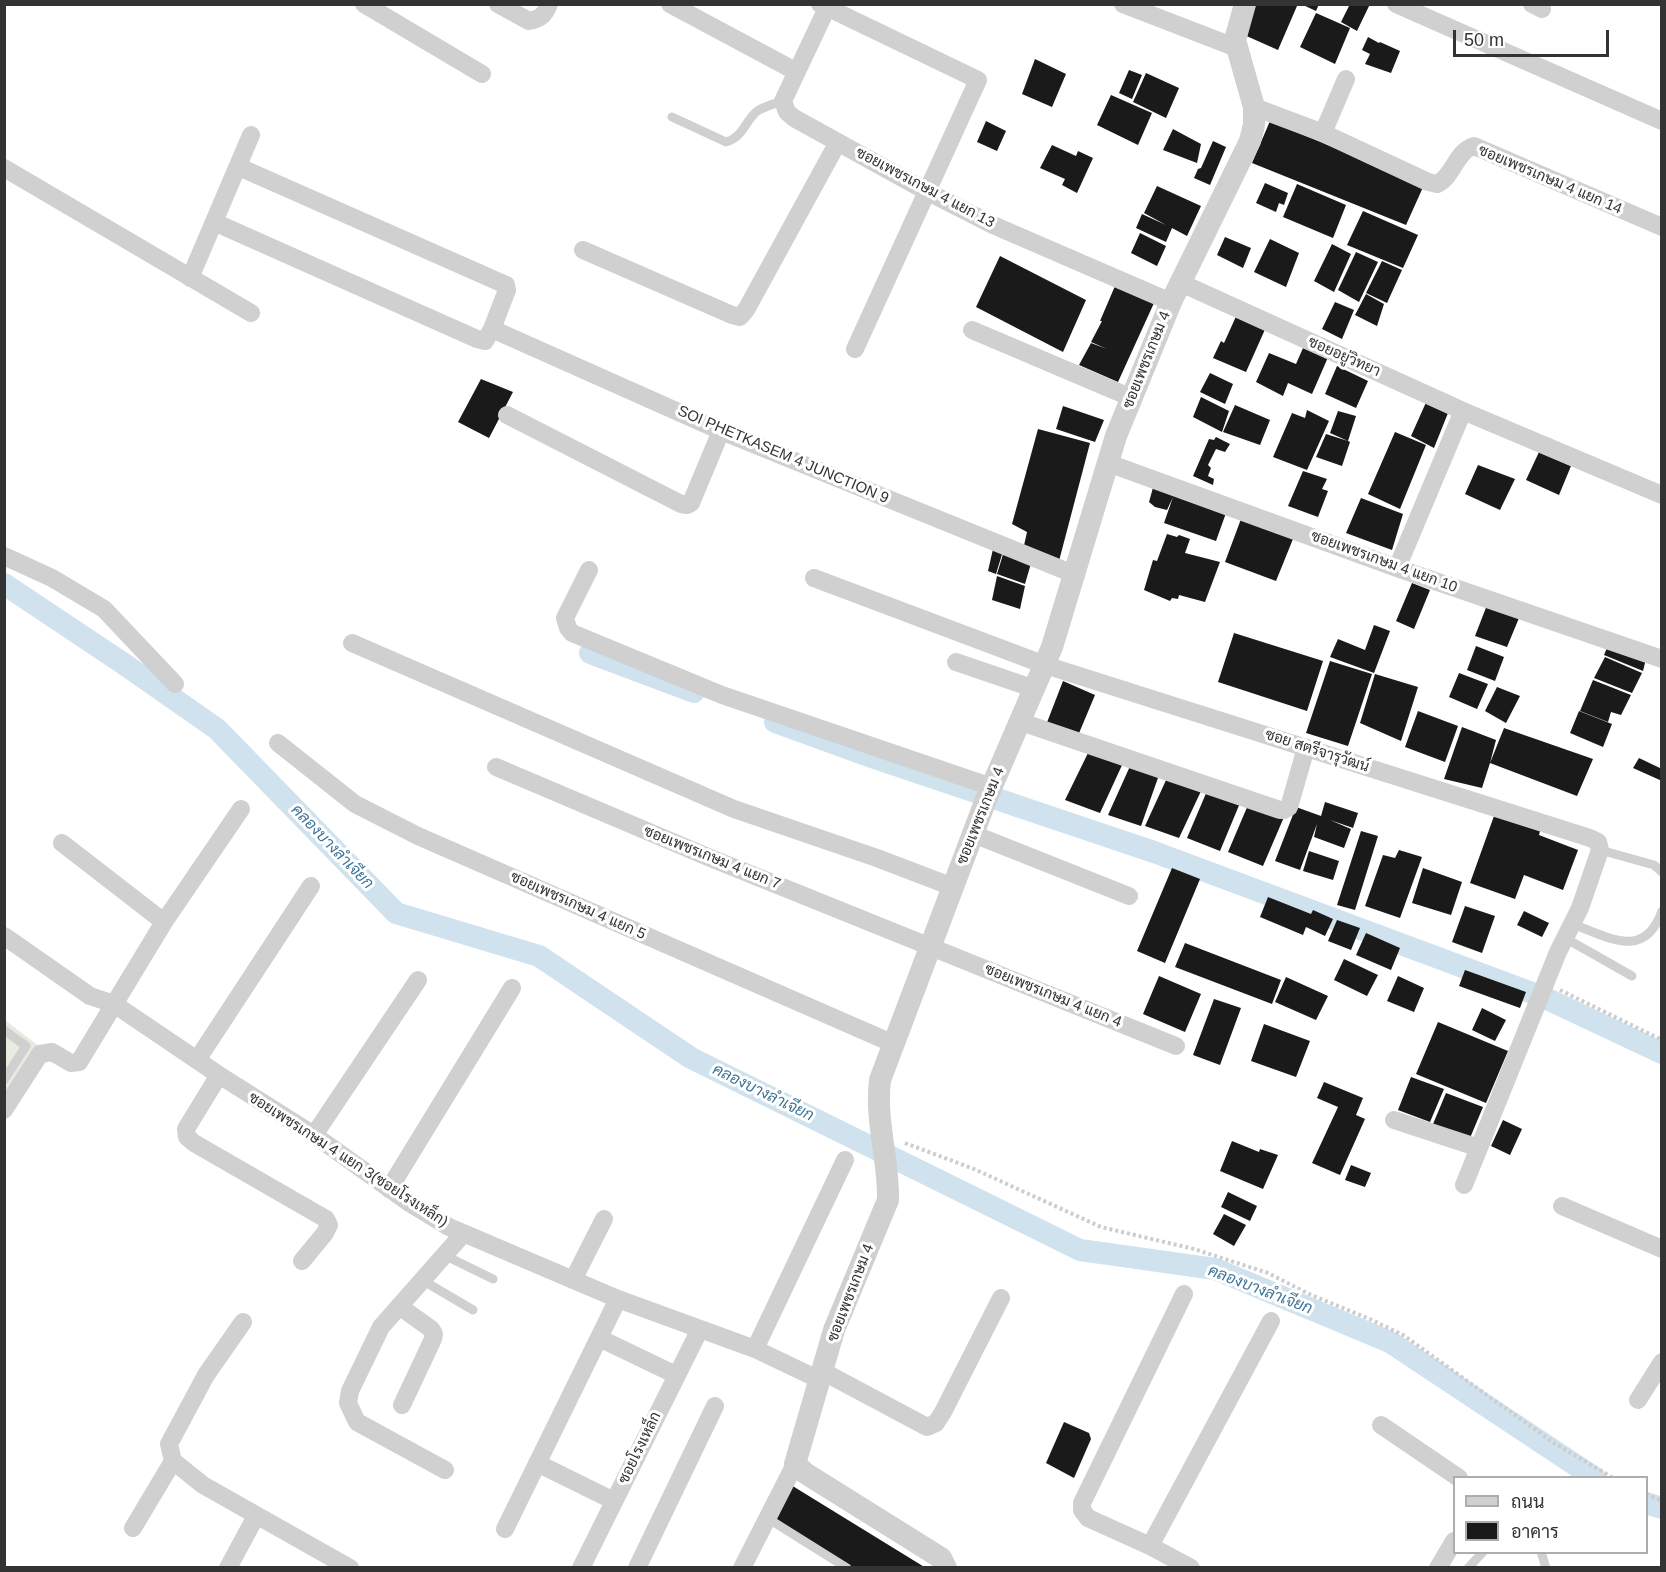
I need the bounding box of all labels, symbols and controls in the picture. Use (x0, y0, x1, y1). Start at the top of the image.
scale bar (1456, 18, 1612, 56)
text: 50 m (1464, 30, 1504, 50)
street label: ซอยเพชรเกษม 4 แยก 14 (1475, 142, 1625, 218)
street label: ซอยเพชรเกษม 4 แยก 13 (853, 144, 997, 232)
street label: ซอยเพชรเกษม 4 (1119, 309, 1175, 411)
street label: ซอยอยู่วิทยา (1305, 333, 1383, 381)
street label: SOI PHETKASEM 4 JUNCTION 9 (675, 402, 891, 508)
street label: ซอยเพชรเกษม 4 แยก 10 (1308, 527, 1460, 597)
street label: ซอย สตรีจารุวัฒน์ (1263, 726, 1371, 776)
street label: ซอยเพชรเกษม 4 (953, 765, 1009, 867)
water label: คลองบางลำเจียก (287, 801, 377, 893)
street label: ซอยเพชรเกษม 4 แยก 7 (641, 822, 783, 894)
street label: ซอยเพชรเกษม 4 แยก 5 (508, 868, 648, 944)
street label: ซอยเพชรเกษม 4 แยก 4 (982, 960, 1124, 1032)
water label: คลองบางลำเจียก (709, 1060, 817, 1126)
street label: ซอยเพชรเกษม 4 แยก 3(ซอยโรงเหล็ก) (245, 1089, 451, 1231)
street label: ซอยเพชรเกษม 4 (824, 1241, 878, 1345)
water label: คลองบางลำเจียก (1205, 1261, 1315, 1319)
street label: ซอยโรงเหล็ก (615, 1409, 665, 1487)
legend (1453, 1476, 1648, 1554)
text: ถนน (1511, 1492, 1544, 1512)
text: อาคาร (1511, 1522, 1559, 1542)

